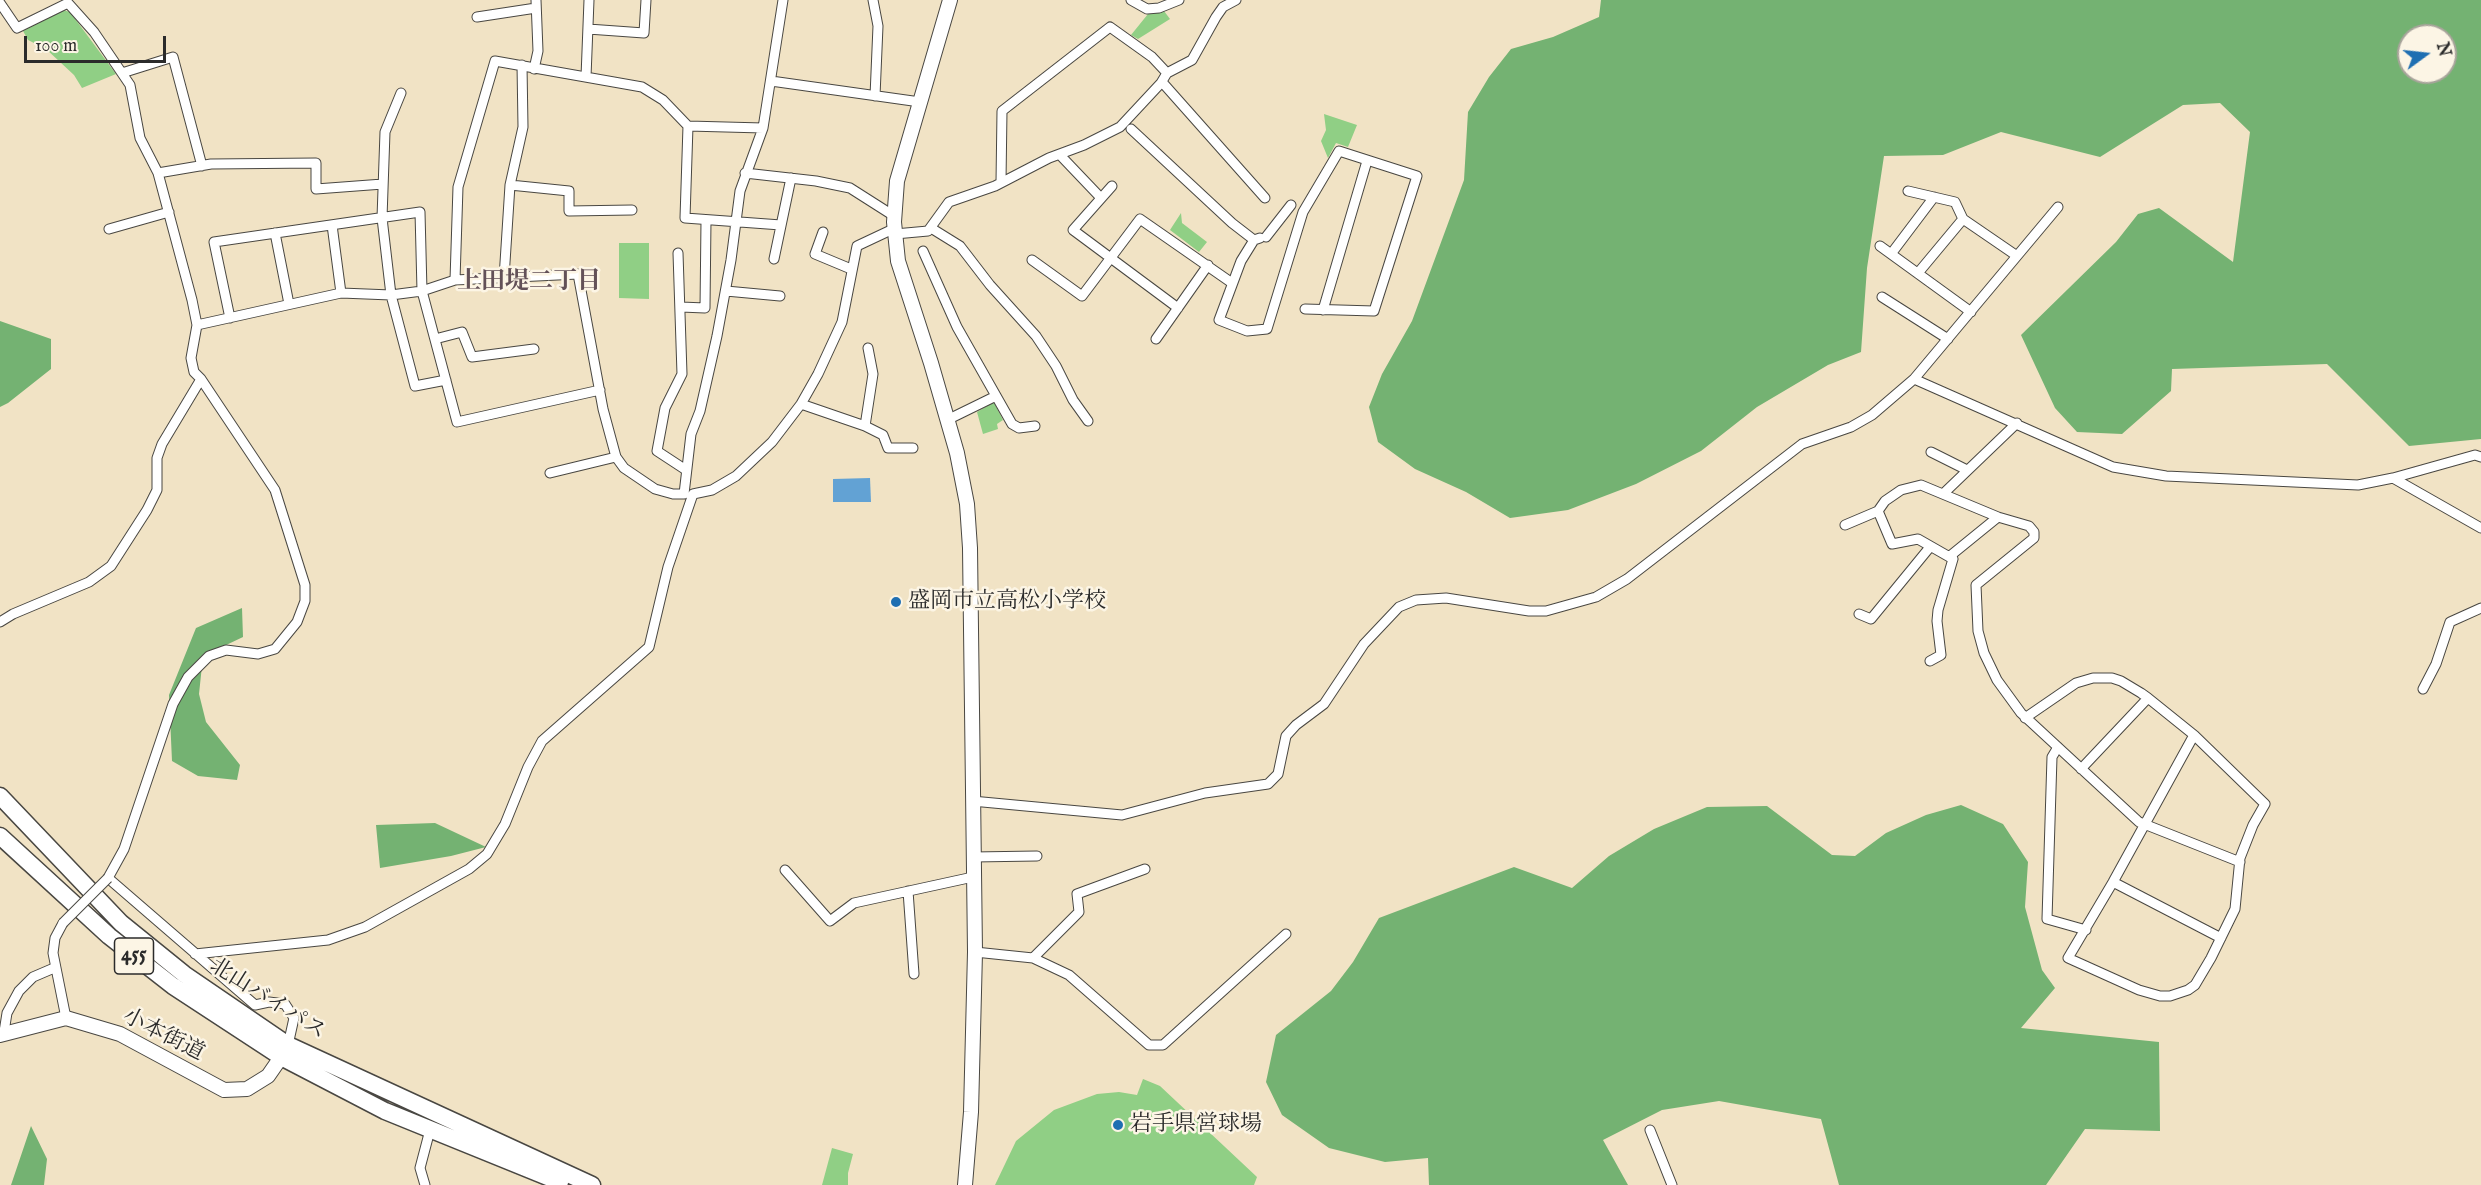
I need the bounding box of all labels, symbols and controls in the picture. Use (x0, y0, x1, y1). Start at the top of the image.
scale bar (27, 24, 170, 62)
north arrow (2397, 24, 2457, 84)
text: 100 m (35, 35, 77, 58)
text: N (2431, 41, 2454, 59)
district label: 上田堤二丁目 (457, 269, 601, 297)
place label: 盛岡市立高松小学校 (908, 589, 1106, 615)
marker: 盛岡市立高松小学校 (889, 595, 903, 609)
road number: 455 (114, 938, 154, 974)
street label: 北山バイパス (204, 954, 330, 1046)
street label: 小本街道 (118, 1004, 208, 1068)
place label: 岩手県営球場 (1130, 1112, 1262, 1138)
marker: 岩手県営球場 (1111, 1118, 1125, 1132)

